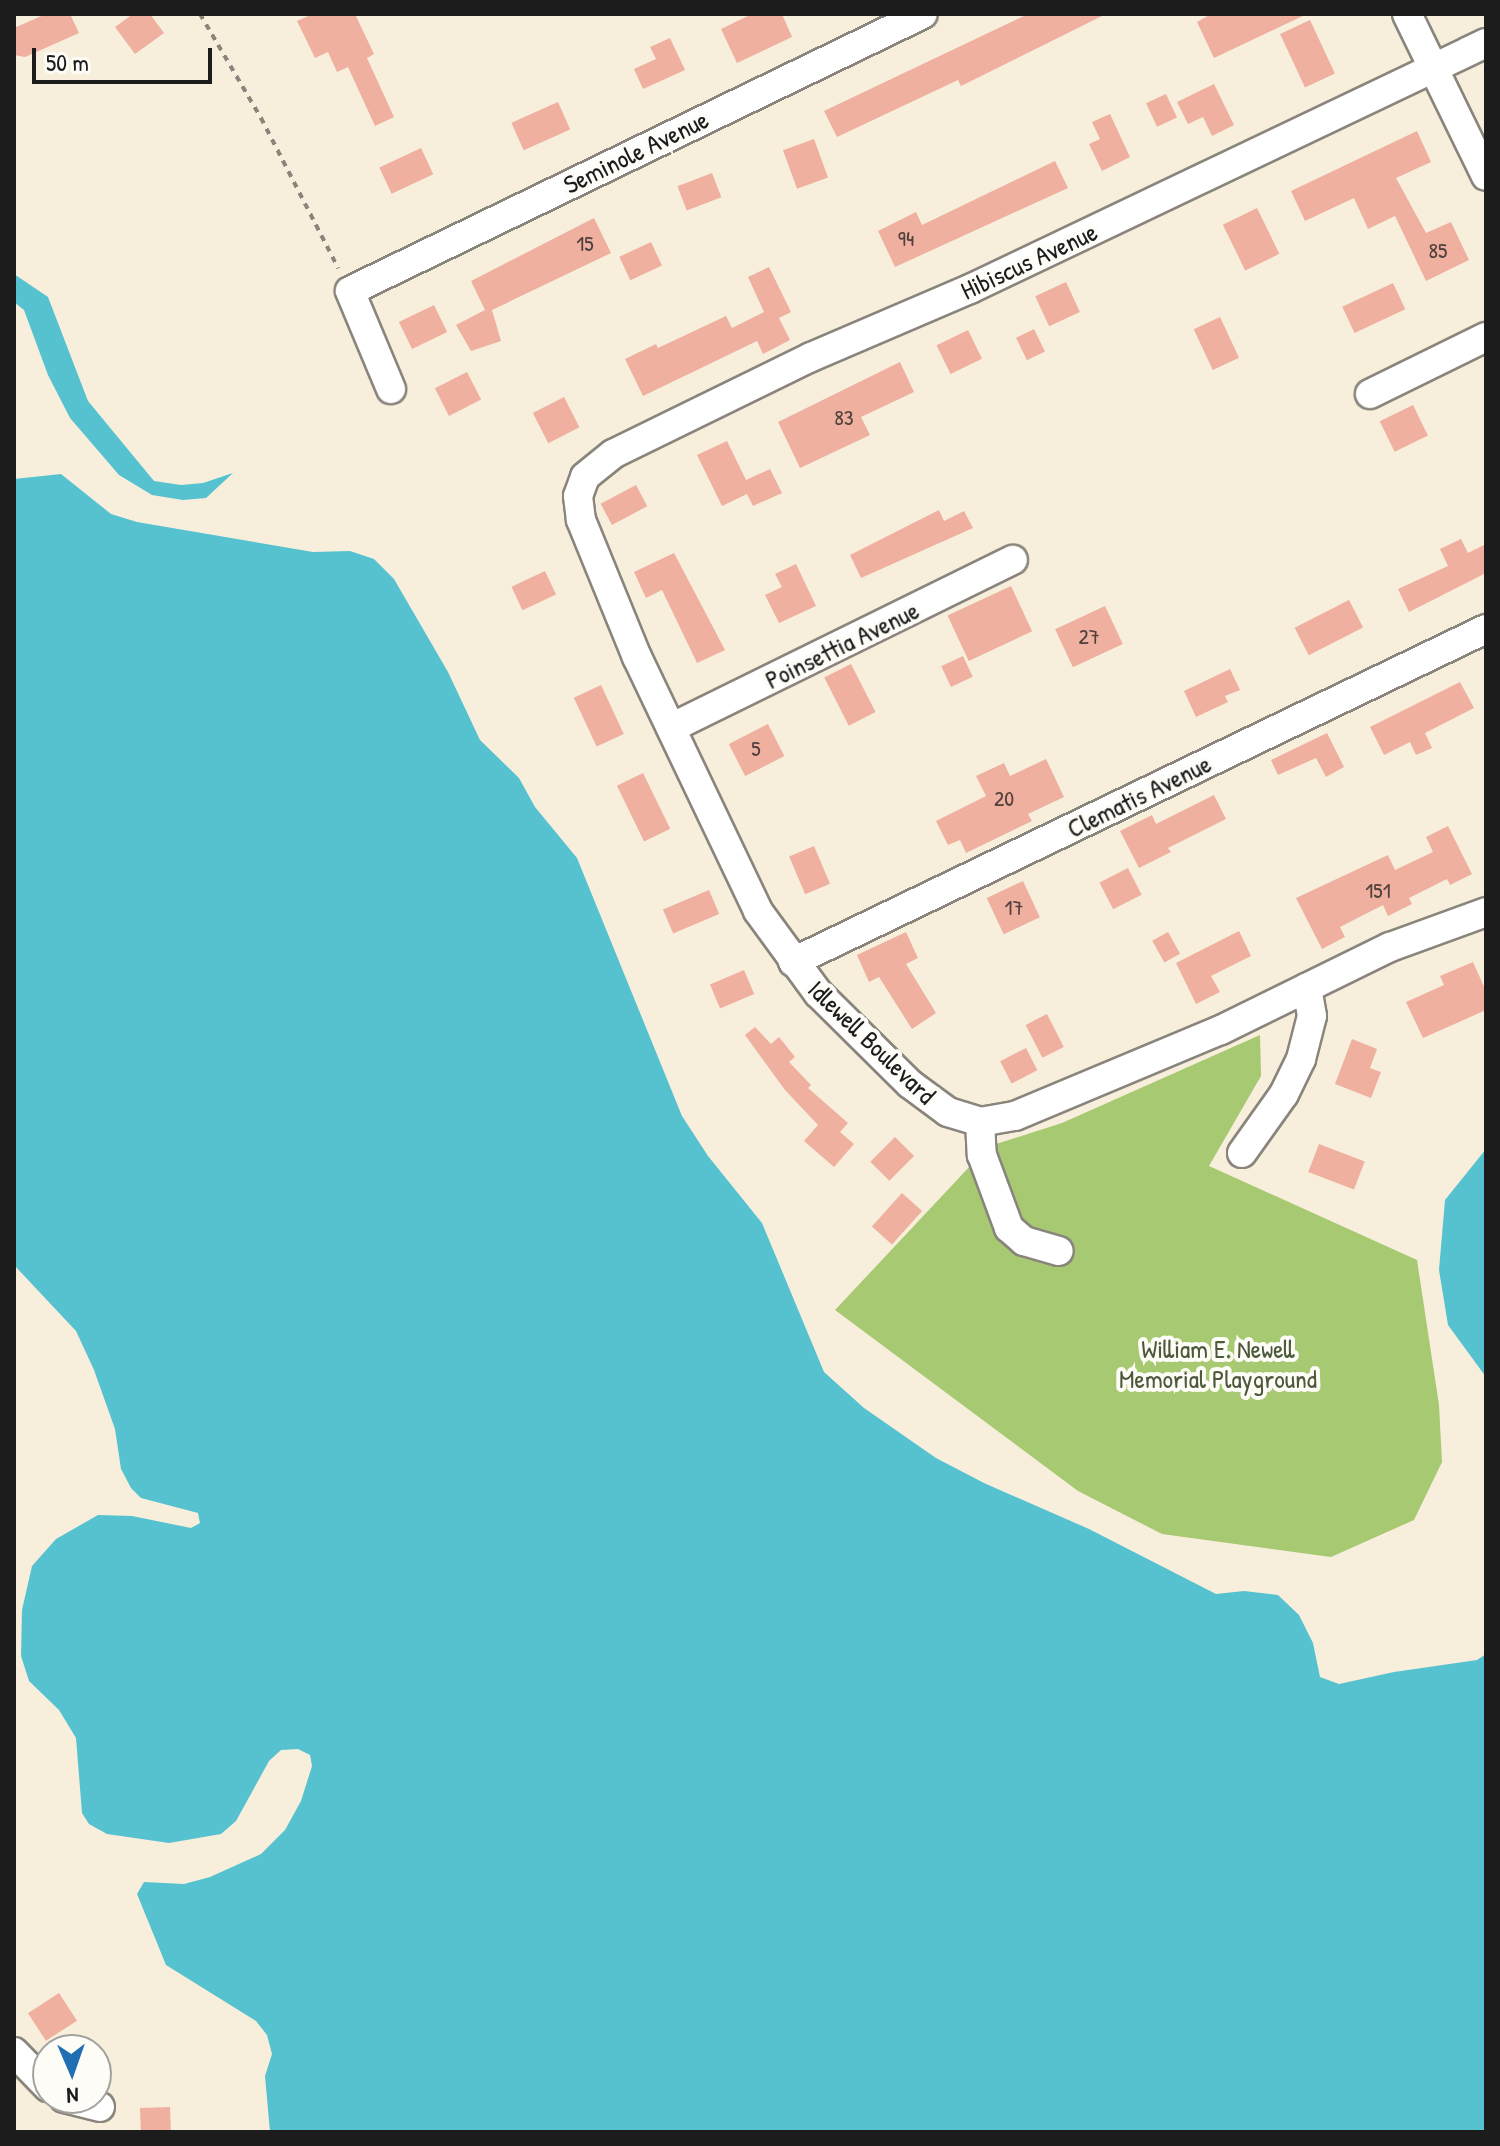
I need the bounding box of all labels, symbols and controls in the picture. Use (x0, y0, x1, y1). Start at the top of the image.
scale bar (36, 32, 216, 82)
text: 50 m (46, 46, 89, 78)
street label: Seminole Avenue (559, 104, 713, 200)
street label: Hibiscus Avenue (956, 216, 1102, 306)
house number: 94 (898, 226, 914, 252)
house number: 15 (576, 231, 594, 257)
house number: 85 (1429, 238, 1447, 264)
house number: 83 (834, 405, 854, 431)
street label: Poinsettia Avenue (760, 594, 924, 696)
house number: 27 (1078, 624, 1100, 650)
house number: 5 (751, 736, 761, 762)
street label: Clematis Avenue (1062, 748, 1216, 844)
house number: 20 (994, 786, 1014, 812)
house number: 151 (1365, 878, 1391, 904)
house number: 17 (1005, 895, 1023, 921)
street label: Idlewell Boulevard (802, 973, 942, 1111)
park label: William E. Newell Memorial Playground (1119, 1333, 1317, 1394)
north arrow (32, 2034, 112, 2114)
text: N (66, 2081, 79, 2111)

